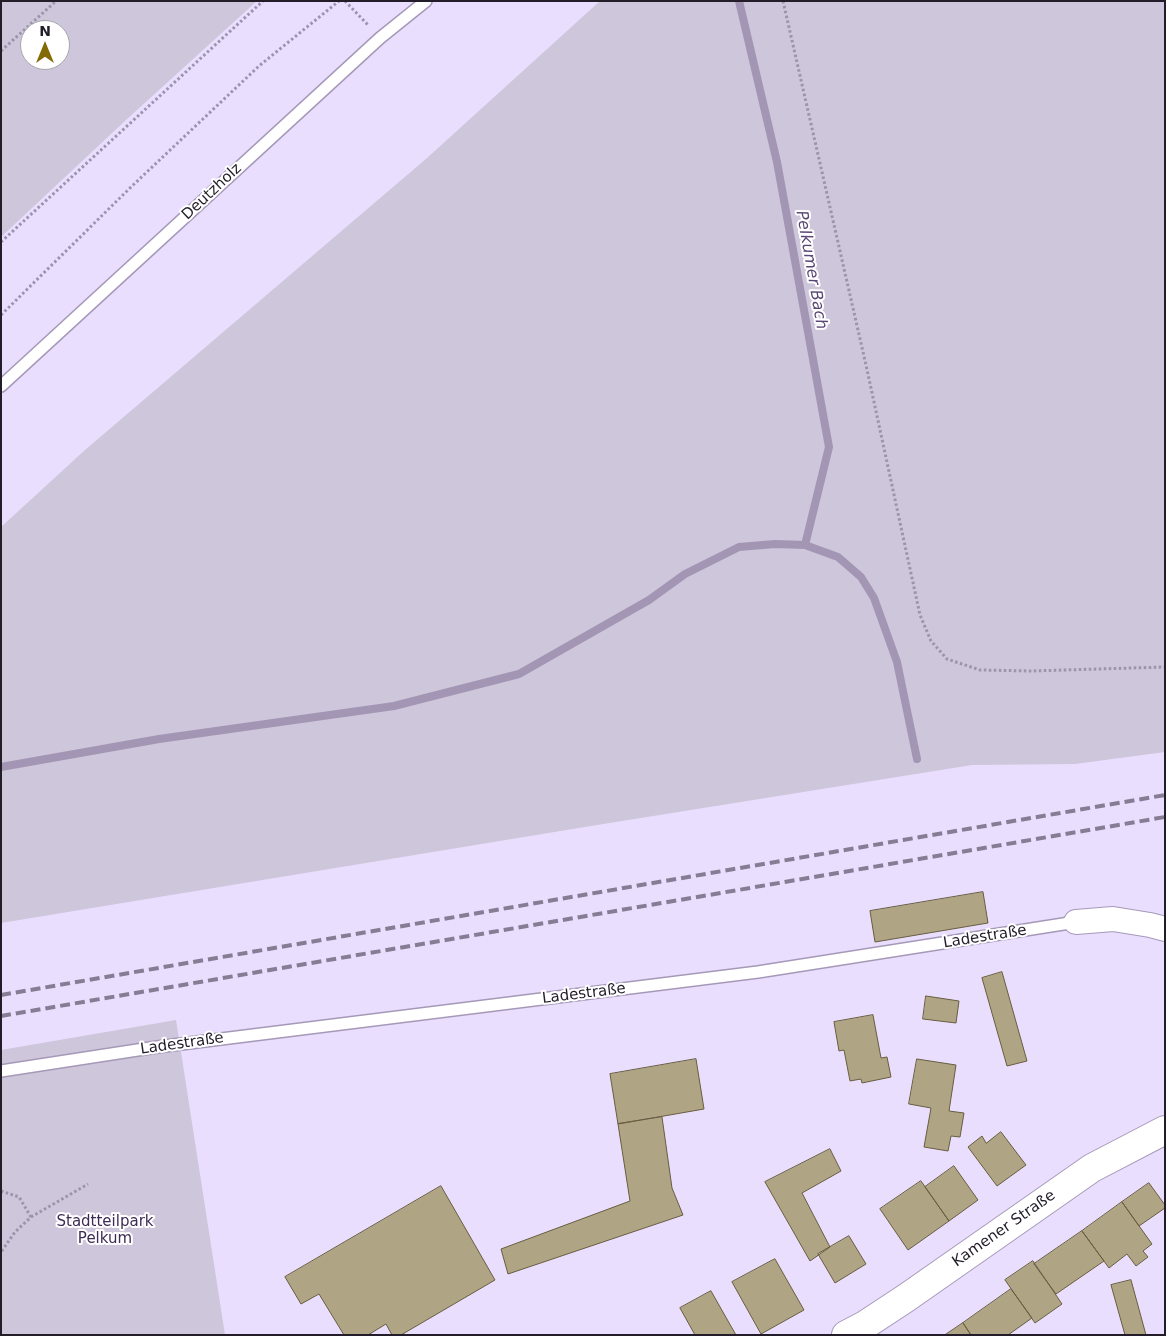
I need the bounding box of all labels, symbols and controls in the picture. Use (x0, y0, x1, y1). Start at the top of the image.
north arrow (20, 20, 70, 70)
text: N (39, 23, 51, 39)
street label: Deutzholz (179, 160, 245, 224)
water label: Pelkumer Bach (791, 209, 831, 331)
street label: Ladestraße (942, 922, 1028, 952)
street label: Ladestraße (541, 980, 627, 1008)
street label: Ladestraße (139, 1029, 225, 1059)
street label: Kamener Straße (949, 1187, 1059, 1271)
park label: Stadtteilpark Pelkum (56, 1213, 154, 1248)

